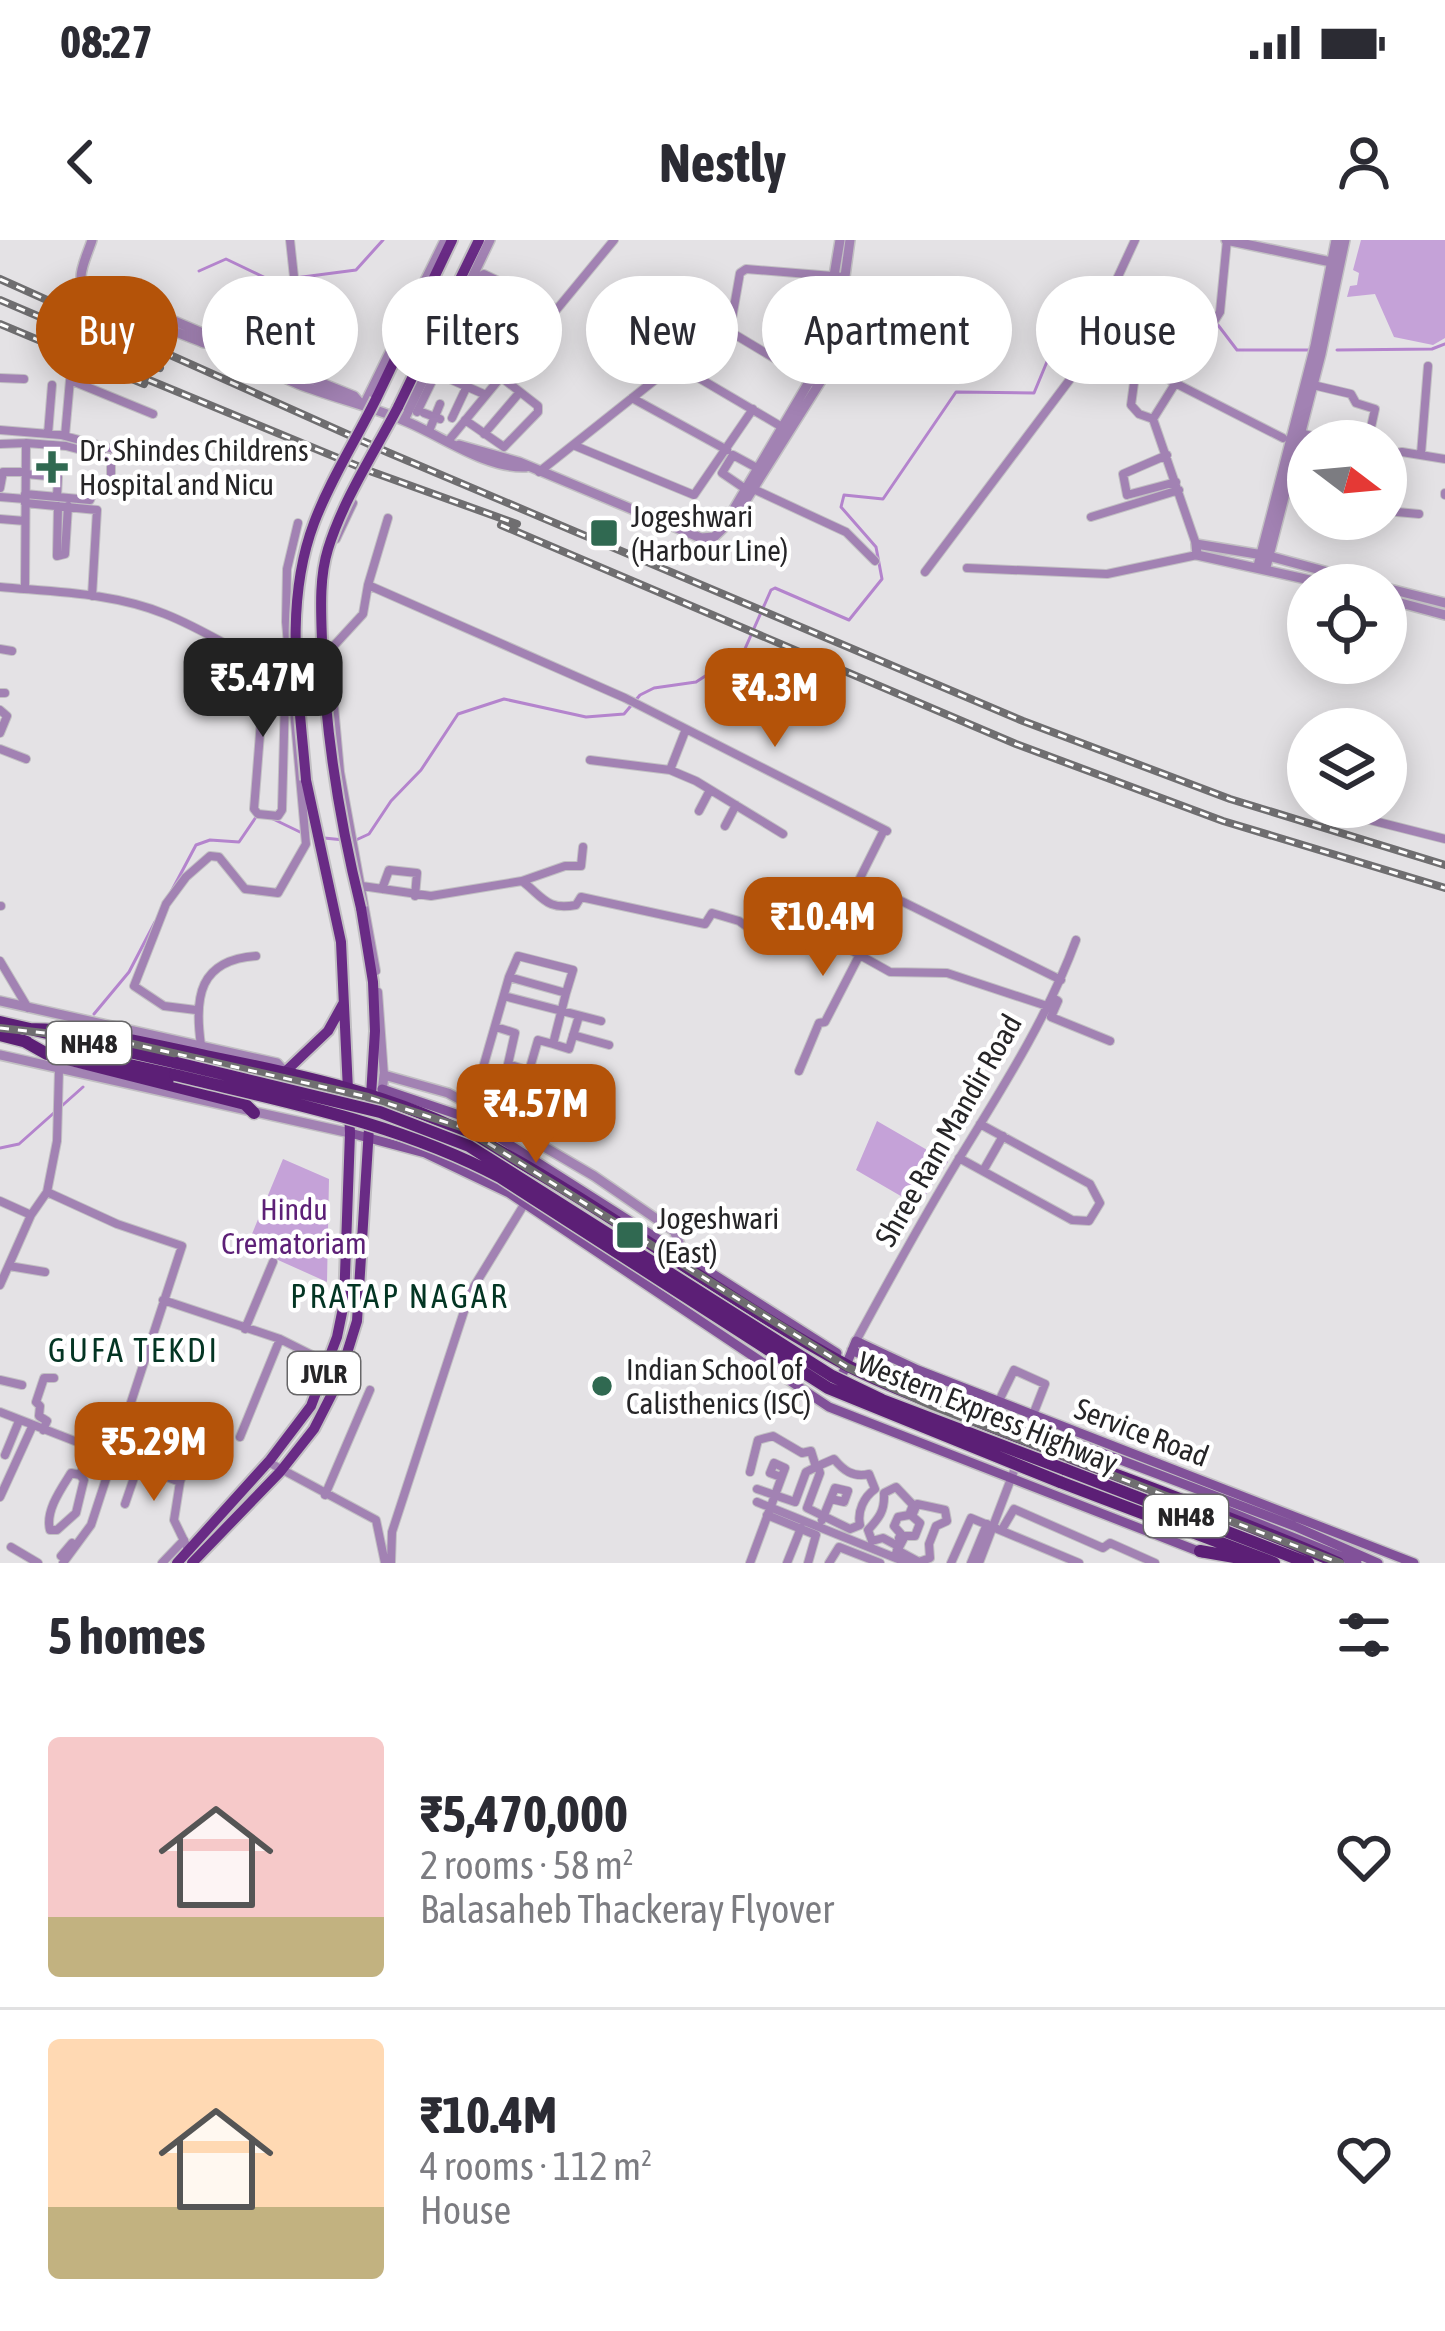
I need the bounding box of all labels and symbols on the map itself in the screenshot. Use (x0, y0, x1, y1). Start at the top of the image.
north arrow (1287, 420, 1407, 540)
place label: Dr. Shindes Childrens Hospital and Nicu (79, 433, 308, 501)
marker: Dr. Shindes Childrens Hospital and Nicu (36, 451, 68, 483)
place label: Jogeshwari (Harbour Line) (631, 499, 788, 567)
marker: Jogeshwari (Harbour Line) (588, 517, 620, 549)
pin: ₹5.47M (165, 638, 361, 740)
pin: ₹4.3M (691, 648, 859, 750)
pin: ₹10.4M (725, 877, 921, 979)
street label: Shree Ram Mandir Road (868, 1008, 1028, 1252)
road number: NH48 (47, 1022, 131, 1064)
pin: ₹4.57M (438, 1064, 634, 1166)
park label: Hindu Crematoriam (221, 1192, 367, 1260)
place label: Jogeshwari (East) (657, 1201, 779, 1269)
marker: Jogeshwari (East) (614, 1219, 646, 1251)
district label: PRATAP NAGAR (290, 1277, 510, 1315)
district label: GUFA TEKDI (48, 1331, 220, 1369)
street label: Western Express Highway (853, 1344, 1123, 1480)
road number: JVLR (288, 1352, 360, 1394)
place label: Indian School of Calisthenics (ISC) (626, 1352, 811, 1420)
marker: Indian School of Calisthenics (ISC) (589, 1373, 615, 1399)
street label: Service Road (1070, 1391, 1214, 1473)
pin: ₹5.29M (56, 1402, 252, 1504)
road number: NH48 (1144, 1495, 1228, 1537)

